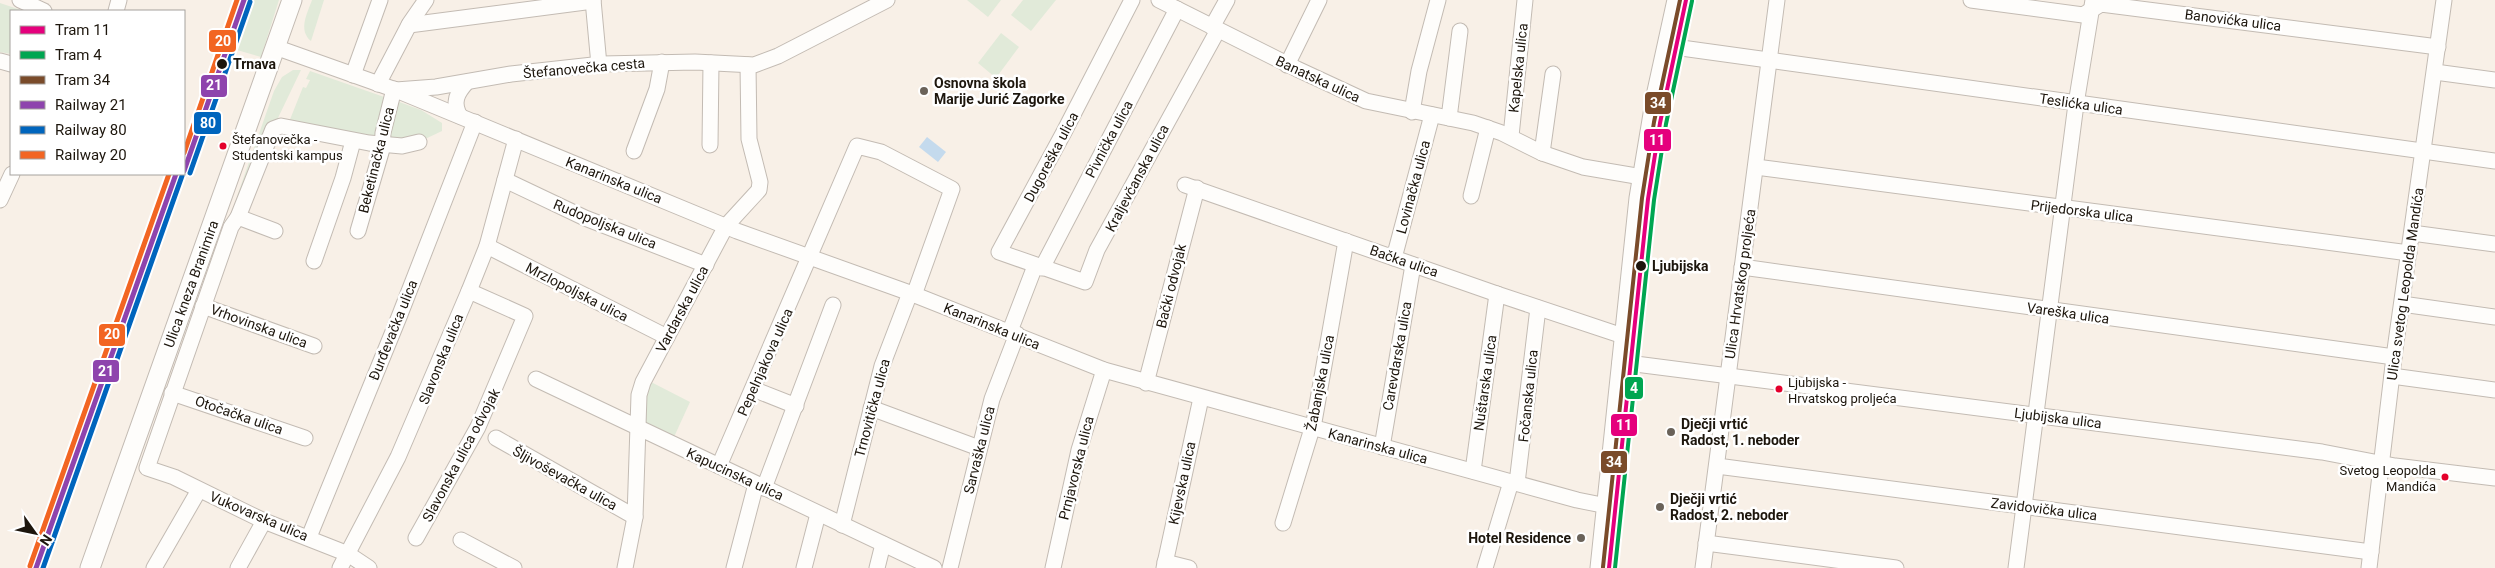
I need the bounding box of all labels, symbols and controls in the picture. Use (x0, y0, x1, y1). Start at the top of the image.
street label: Banovićka ulica (2184, 6, 2282, 34)
legend (10, 10, 185, 175)
text: Tram 11 (55, 21, 110, 39)
street label: Kapelska ulica (1505, 22, 1531, 114)
line badge: 20 (208, 29, 237, 53)
text: 20 (215, 33, 231, 49)
text: Tram 4 (55, 46, 102, 64)
street label: Banatska ulica (1273, 52, 1363, 106)
street label: Štefanovečka cesta (522, 54, 646, 81)
place label: Trnava (233, 56, 277, 72)
marker: Trnava (215, 57, 229, 71)
text: Tram 34 (55, 71, 111, 89)
line badge: 21 (200, 74, 228, 98)
place label: Osnovna škola Marije Jurić Zagorke (934, 75, 1065, 107)
text: 21 (206, 77, 222, 93)
marker: Osnovna škola Marije Jurić Zagorke (918, 85, 930, 97)
street label: Teslićka ulica (2038, 90, 2124, 118)
line badge: 34 (1644, 91, 1672, 115)
text: 34 (1650, 95, 1666, 111)
text: Railway 21 (55, 96, 127, 114)
street label: Pivnička ulica (1082, 98, 1136, 180)
street label: Beketinačka ulica (355, 105, 397, 215)
street label: Dugoreška ulica (1021, 109, 1081, 205)
line badge: 80 (193, 111, 222, 135)
text: 80 (200, 115, 216, 131)
text: Railway 80 (55, 121, 127, 139)
street label: Kraljevčanska ulica (1102, 122, 1172, 234)
line badge: 11 (1643, 128, 1672, 152)
place label: Štefanovečka - Studentski kampus (232, 132, 343, 163)
text: 11 (1649, 132, 1665, 148)
street label: Lovinačka ulica (1393, 139, 1433, 235)
marker: Štefanovečka - Studentski kampus (218, 141, 228, 151)
text: Railway 20 (55, 146, 127, 164)
street label: Kanarinska ulica (563, 153, 665, 207)
street label: Ulica svetog Leopolda Mandića (2384, 187, 2426, 381)
street label: Rudopoljska ulica (551, 196, 659, 252)
street label: Prijedorska ulica (2030, 197, 2134, 225)
street label: Ulica Hrvatskog proljeća (1722, 208, 1758, 360)
street label: Ulica kneza Branimira (161, 218, 221, 350)
street label: Bački odvojak (1153, 241, 1189, 330)
street label: Bačka ulica (1368, 242, 1440, 280)
place label: Ljubijska (1652, 258, 1709, 274)
street label: Mrzlopoljska ulica (523, 259, 631, 325)
marker: Ljubijska (1634, 259, 1648, 273)
street label: Vardarska ulica (652, 263, 712, 355)
street label: Đurđevačka ulica (366, 277, 420, 383)
street label: Kanarinska ulica (941, 299, 1043, 353)
street label: Vareška ulica (2026, 299, 2110, 327)
street label: Carevdarska ulica (1380, 300, 1414, 412)
street label: Vrhovinska ulica (208, 301, 310, 351)
street label: Pepelnjakova ulica (734, 306, 796, 418)
street label: Slavonska ulica (416, 311, 466, 407)
line badge: 20 (98, 323, 126, 347)
text: 20 (104, 326, 120, 342)
street label: Žabanjska ulica (1302, 333, 1337, 432)
street label: Nuštarska ulica (1470, 334, 1500, 432)
street label: Fočanska ulica (1515, 349, 1541, 443)
street label: Trnovitička ulica (851, 357, 893, 459)
line badge: 21 (92, 359, 120, 383)
text: 21 (98, 363, 114, 379)
place label: Ljubijska - Hrvatskog proljeća (1788, 375, 1897, 406)
line badge: 4 (1624, 376, 1644, 400)
text: 4 (1630, 380, 1638, 396)
marker: Ljubijska - Hrvatskog proljeća (1774, 384, 1784, 394)
street label: Slavonska ulica odvojak (419, 385, 503, 524)
street label: Otočačka ulica (193, 392, 285, 438)
street label: Sarvaška ulica (960, 404, 998, 496)
street label: Ljubijska ulica (2013, 405, 2103, 431)
line badge: 11 (1610, 413, 1638, 437)
street label: Prnjavorska ulica (1055, 414, 1097, 522)
place label: Dječji vrtić Radost, 1. neboder (1681, 416, 1799, 448)
text: 11 (1616, 417, 1632, 433)
street label: Kanarinska ulica (1326, 425, 1430, 467)
marker: Dječji vrtić Radost, 1. neboder (1665, 426, 1677, 438)
street label: Kijevska ulica (1165, 440, 1199, 526)
street label: Šljivoševačka ulica (510, 442, 621, 513)
street label: Kapucinska ulica (684, 444, 786, 504)
line badge: 34 (1600, 450, 1628, 474)
text: 34 (1606, 454, 1622, 470)
place label: Svetog Leopolda Mandića (2340, 463, 2436, 494)
marker: Svetog Leopolda Mandića (2440, 472, 2450, 482)
street label: Vukovarska ulica (207, 488, 311, 544)
place label: Dječji vrtić Radost, 2. neboder (1670, 491, 1788, 523)
street label: Zavidovička ulica (1990, 495, 2098, 523)
marker: Dječji vrtić Radost, 2. neboder (1654, 501, 1666, 513)
north arrow (10, 508, 60, 558)
place label: Hotel Residence (1468, 530, 1571, 546)
text: N (36, 532, 55, 549)
marker: Hotel Residence (1575, 532, 1587, 544)

